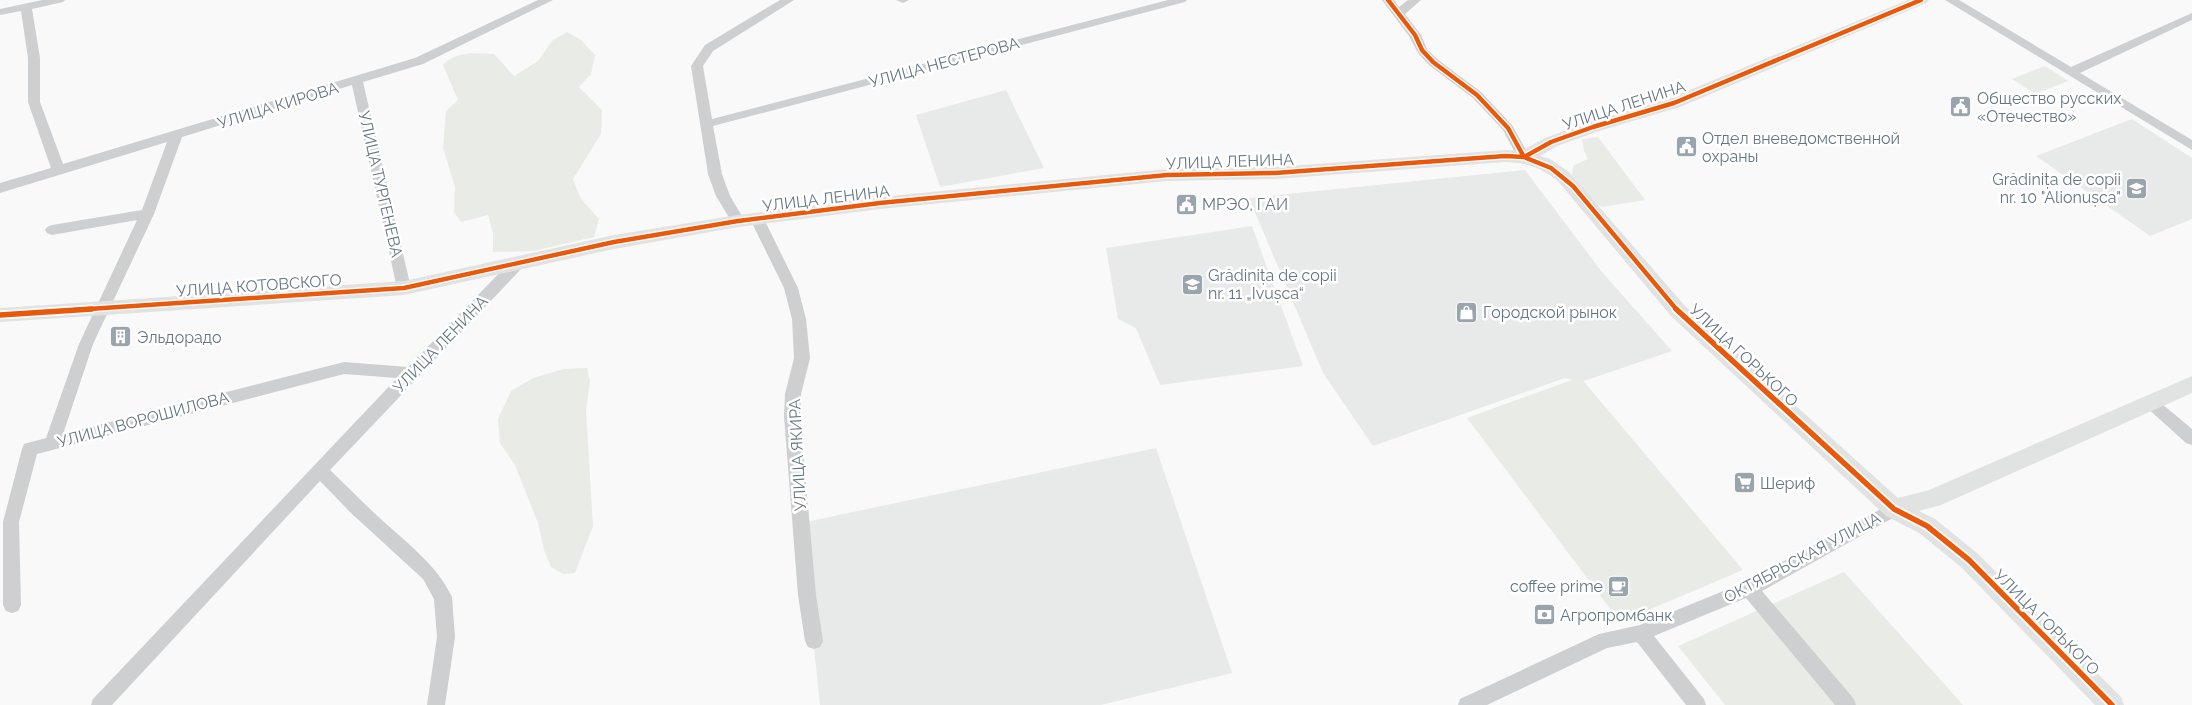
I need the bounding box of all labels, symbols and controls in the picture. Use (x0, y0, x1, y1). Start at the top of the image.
street label: УЛИЦА НЕСТЕРОВА (867, 33, 1022, 92)
street label: УЛИЦА ЛЕНИНА (1560, 77, 1688, 134)
street label: УЛИЦА КИРОВА (215, 78, 341, 133)
place label: Общество русских «Отечество» (1977, 89, 2121, 126)
public building icon: Общество русских «Отечество» (1949, 95, 1973, 119)
street label: УЛИЦА ТУРГЕНЕВА (354, 109, 407, 259)
place label: Отдел вневедомственной охраны (1702, 129, 1900, 166)
public building icon: Отдел вневедомственной охраны (1674, 135, 1698, 159)
street label: УЛИЦА ЛЕНИНА (1166, 150, 1294, 173)
place label: Grădinița de copii nr. 10 "Alionușca" (1992, 170, 2121, 207)
school or university icon: Grădinița de copii nr. 10 "Alionușca" (2125, 176, 2149, 200)
street label: УЛИЦА ЛЕНИНА (762, 181, 891, 216)
public building icon: МРЭО, ГАИ (1174, 192, 1198, 216)
place label: МРЭО, ГАИ (1202, 195, 1288, 214)
place label: Grădinița de copii nr. 11 „Ivușca“ (1208, 266, 1337, 303)
street label: УЛИЦА КОТОВСКОГО (176, 270, 342, 301)
school or university icon: Grădinița de copii nr. 11 „Ivușca“ (1180, 272, 1204, 296)
street label: УЛИЦА ЛЕНИНА (389, 292, 492, 397)
shop icon: Городской рынок (1455, 300, 1479, 324)
street label: УЛИЦА ГОРЬКОГО (1685, 300, 1802, 411)
place label: Городской рынок (1483, 303, 1617, 322)
building icon: Эльдорадо (109, 325, 133, 349)
place label: Эльдорадо (137, 328, 222, 347)
street label: УЛИЦА ВОРОШИЛОВА (55, 387, 231, 452)
street label: УЛИЦА ЯКИРА (785, 398, 810, 512)
supermarket icon: Шериф (1732, 471, 1756, 495)
place label: Шериф (1760, 474, 1815, 493)
street label: ОКТЯБРЬСКАЯ УЛИЦА (1721, 508, 1884, 607)
street label: УЛИЦА ГОРЬКОГО (1990, 566, 2103, 679)
cafe icon: coffee prime (1607, 574, 1631, 598)
place label: coffee prime (1510, 577, 1603, 596)
bank icon: Агропромбанк (1532, 603, 1556, 627)
place label: Агропромбанк (1560, 606, 1672, 625)

